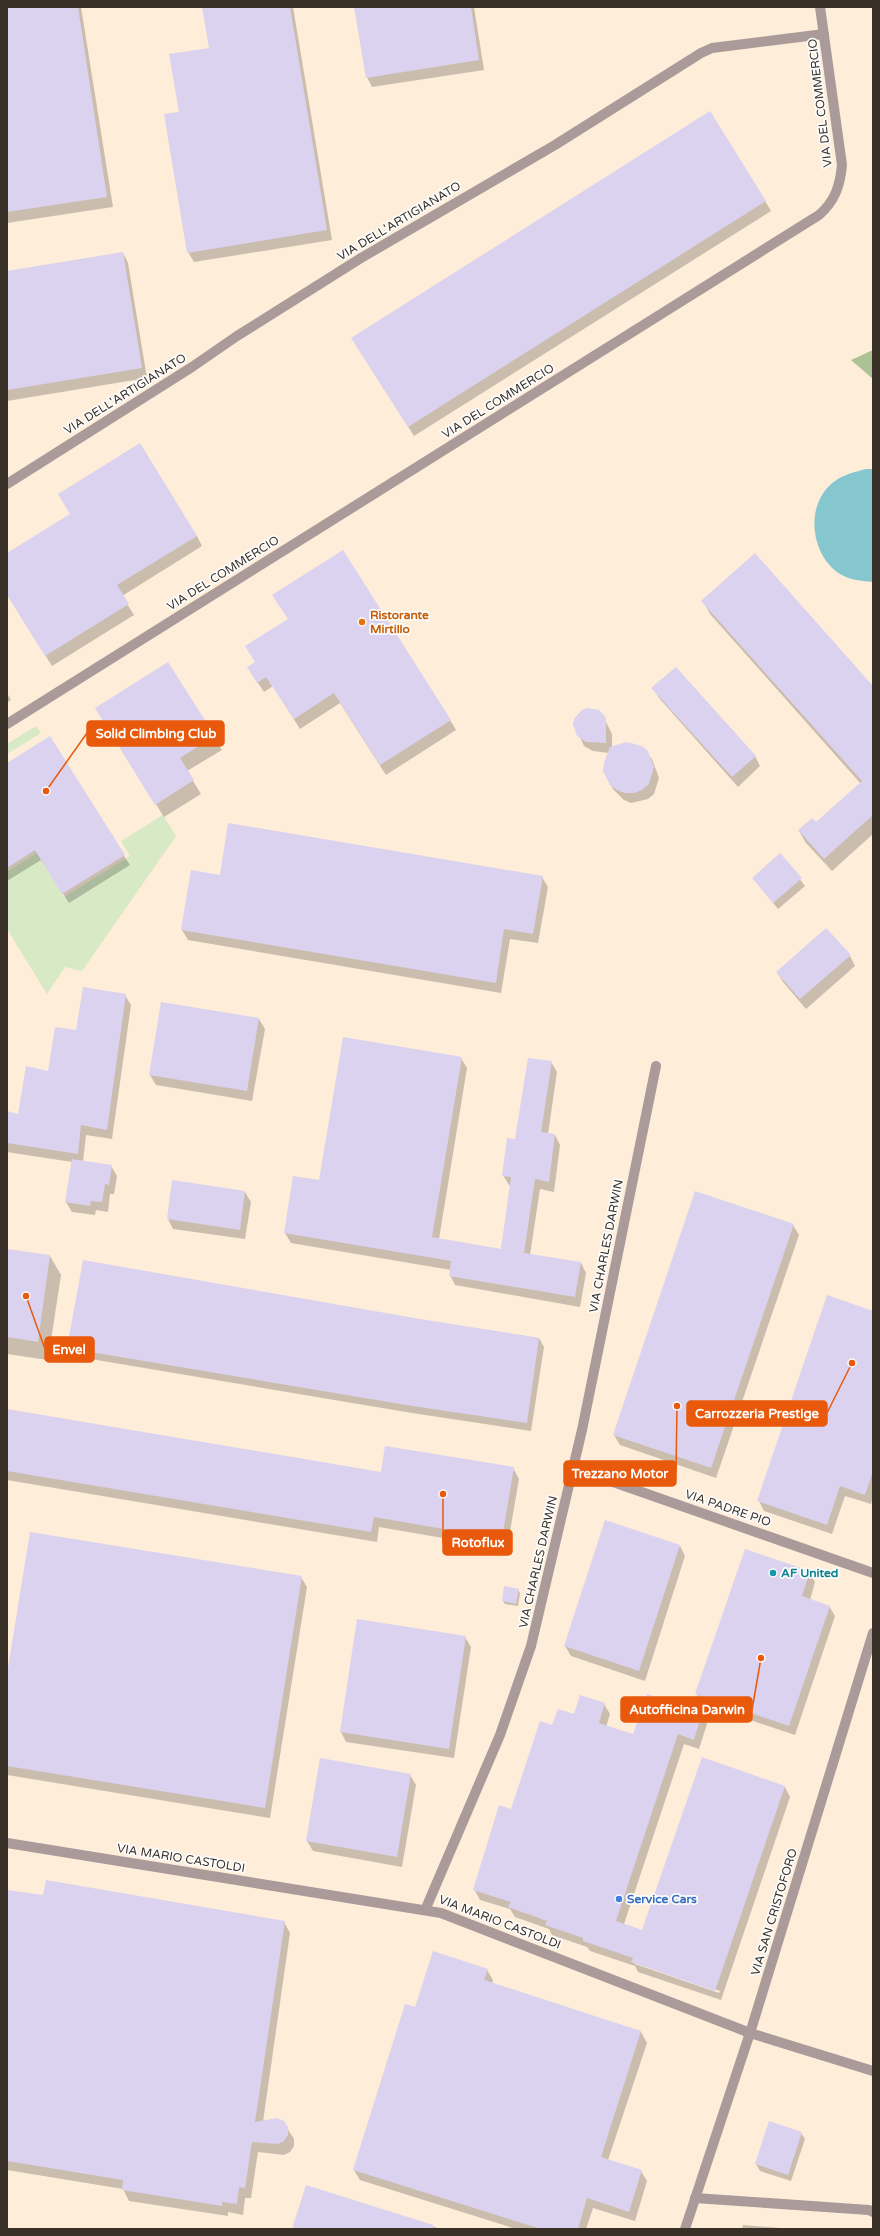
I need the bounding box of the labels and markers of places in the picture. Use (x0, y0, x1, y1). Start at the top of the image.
place label: Ristorante Mirtillo (370, 608, 429, 636)
marker: Ristorante Mirtillo (357, 617, 367, 627)
callout: Solid Climbing Club (87, 721, 224, 746)
callout: Envel (45, 1337, 94, 1362)
callout: Carrozzeria Prestige (687, 1401, 827, 1426)
callout: Trezzano Motor (564, 1461, 676, 1486)
callout: Rotoflux (443, 1530, 512, 1555)
place label: AF United (781, 1566, 838, 1580)
marker: AF United (768, 1568, 778, 1578)
callout: Autofficina Darwin (621, 1697, 752, 1722)
place label: Service Cars (627, 1892, 697, 1906)
marker: Service Cars (614, 1894, 624, 1904)

